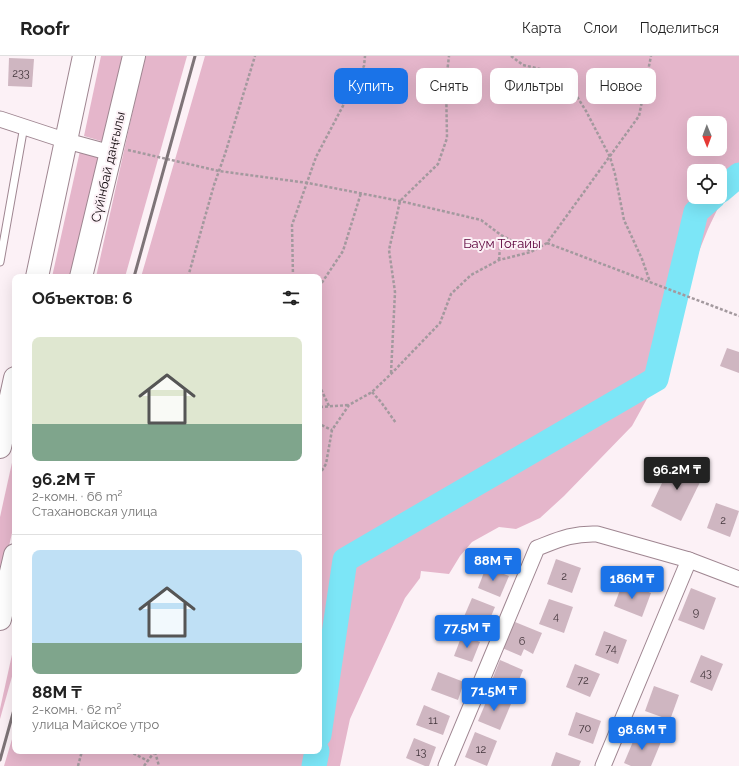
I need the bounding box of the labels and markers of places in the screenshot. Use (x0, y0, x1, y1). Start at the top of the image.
pin: 96.2M ₸ (640, 457, 714, 491)
pin: 88M ₸ (465, 548, 521, 582)
pin: 186M ₸ (599, 566, 665, 600)
pin: 77.5M ₸ (430, 615, 504, 649)
pin: 71.5M ₸ (457, 678, 531, 712)
pin: 98.6M ₸ (605, 717, 679, 751)

